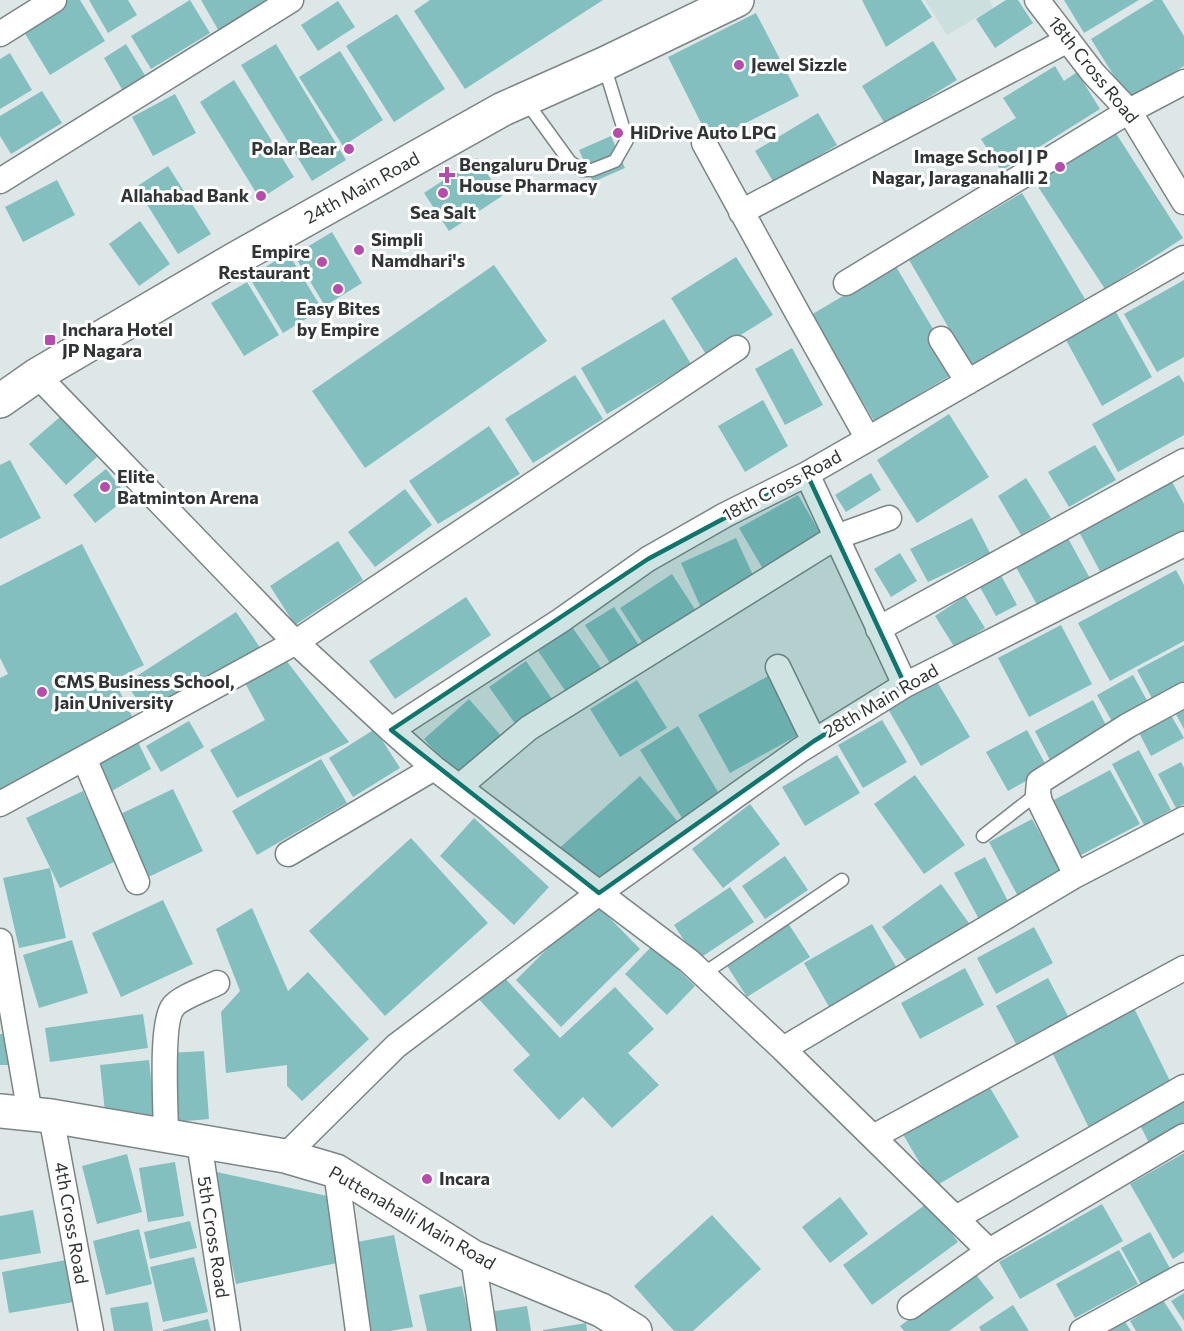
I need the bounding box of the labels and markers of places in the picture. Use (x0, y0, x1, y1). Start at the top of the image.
place label: Jewel Sizzle (751, 53, 847, 75)
marker: Jewel Sizzle (732, 58, 746, 72)
place label: HiDrive Auto LPG (630, 121, 776, 143)
marker: HiDrive Auto LPG (611, 126, 625, 140)
place label: Polar Bear (251, 137, 338, 159)
marker: Polar Bear (342, 142, 356, 156)
place label: Image School J P Nagar, Jaraganahalli 2 (872, 145, 1048, 188)
place label: Bengaluru Drug House Pharmacy (459, 153, 598, 196)
marker: Image School J P Nagar, Jaraganahalli 2 (1053, 160, 1067, 174)
marker: Bengaluru Drug House Pharmacy (440, 168, 454, 182)
place label: Allahabad Bank (121, 184, 250, 206)
marker: Sea Salt (436, 186, 450, 200)
marker: Allahabad Bank (254, 189, 268, 203)
place label: Sea Salt (410, 201, 476, 223)
place label: Simpli Namdhari's (371, 228, 465, 271)
place label: Empire Restaurant (218, 240, 310, 283)
marker: Simpli Namdhari's (352, 243, 366, 257)
marker: Empire Restaurant (315, 255, 329, 269)
marker: Easy Bites by Empire (331, 282, 345, 296)
place label: Easy Bites by Empire (296, 297, 380, 340)
place label: Inchara Hotel JP Nagara (62, 318, 173, 361)
marker: Inchara Hotel JP Nagara (43, 333, 57, 347)
place label: Elite Batminton Arena (117, 465, 259, 508)
marker: Elite Batminton Arena (98, 480, 112, 494)
place label: CMS Business School, Jain University (54, 670, 234, 713)
marker: CMS Business School, Jain University (35, 685, 49, 699)
place label: Incara (439, 1167, 490, 1189)
marker: Incara (420, 1172, 434, 1186)

